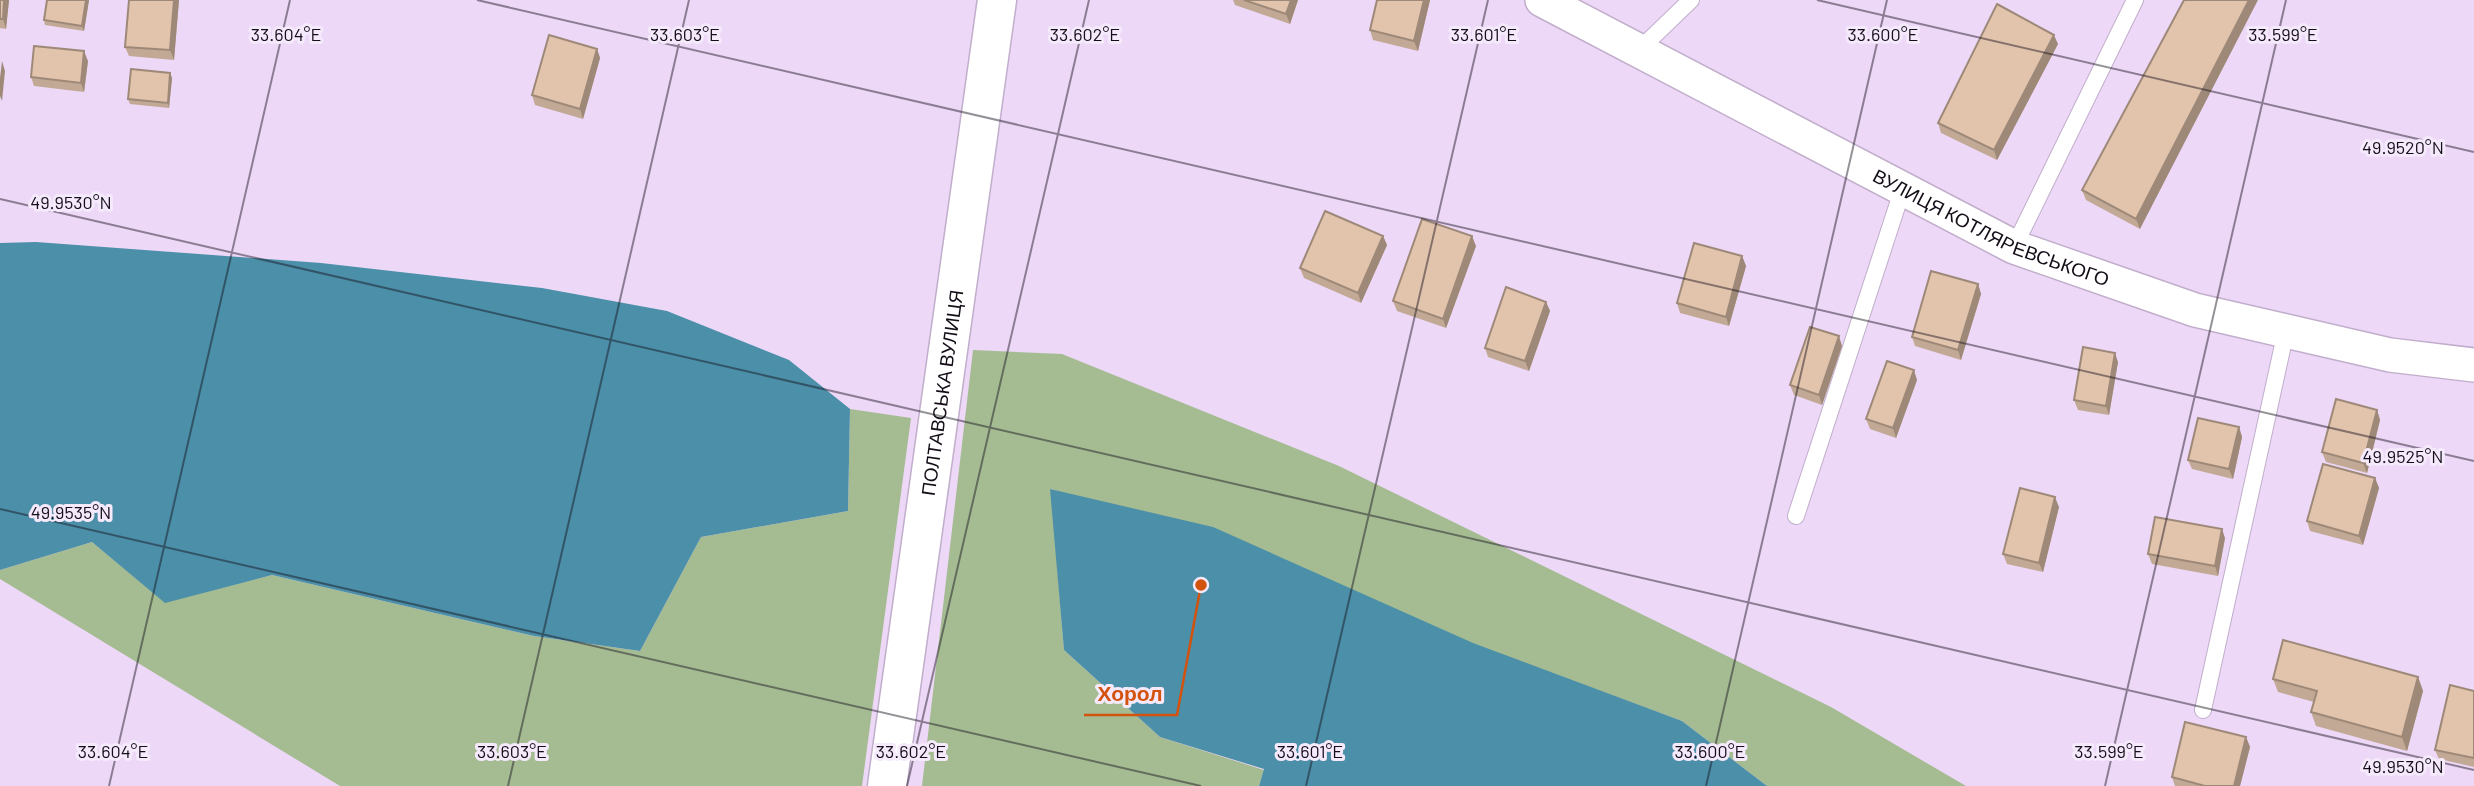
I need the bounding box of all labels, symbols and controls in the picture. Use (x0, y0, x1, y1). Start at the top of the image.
text: 33.604°E (251, 23, 321, 45)
text: 33.603°E (650, 23, 720, 45)
text: 33.602°E (1050, 23, 1120, 45)
text: 33.601°E (1451, 23, 1517, 45)
text: 33.600°E (1848, 23, 1918, 45)
text: 33.599°E (2248, 23, 2318, 45)
text: 49.9520°N (2362, 136, 2444, 158)
street label: ВУЛИЦЯ КОТЛЯРЕВСЬКОГО (1869, 163, 2112, 290)
text: 49.9530°N (30, 191, 112, 213)
street label: ПОЛТАВСЬКА ВУЛИЦЯ (916, 288, 967, 497)
text: 49.9525°N (2363, 445, 2443, 467)
text: 49.9535°N (31, 501, 111, 523)
callout: Хорол (1084, 673, 1177, 715)
text: Хорол (1097, 680, 1163, 705)
text: 33.604°E (78, 740, 148, 762)
text: 33.603°E (477, 740, 547, 762)
text: 33.602°E (876, 740, 946, 762)
text: 33.601°E (1277, 740, 1343, 762)
text: 33.600°E (1675, 740, 1745, 762)
text: 33.599°E (2074, 740, 2144, 762)
text: 49.9530°N (2362, 755, 2444, 777)

